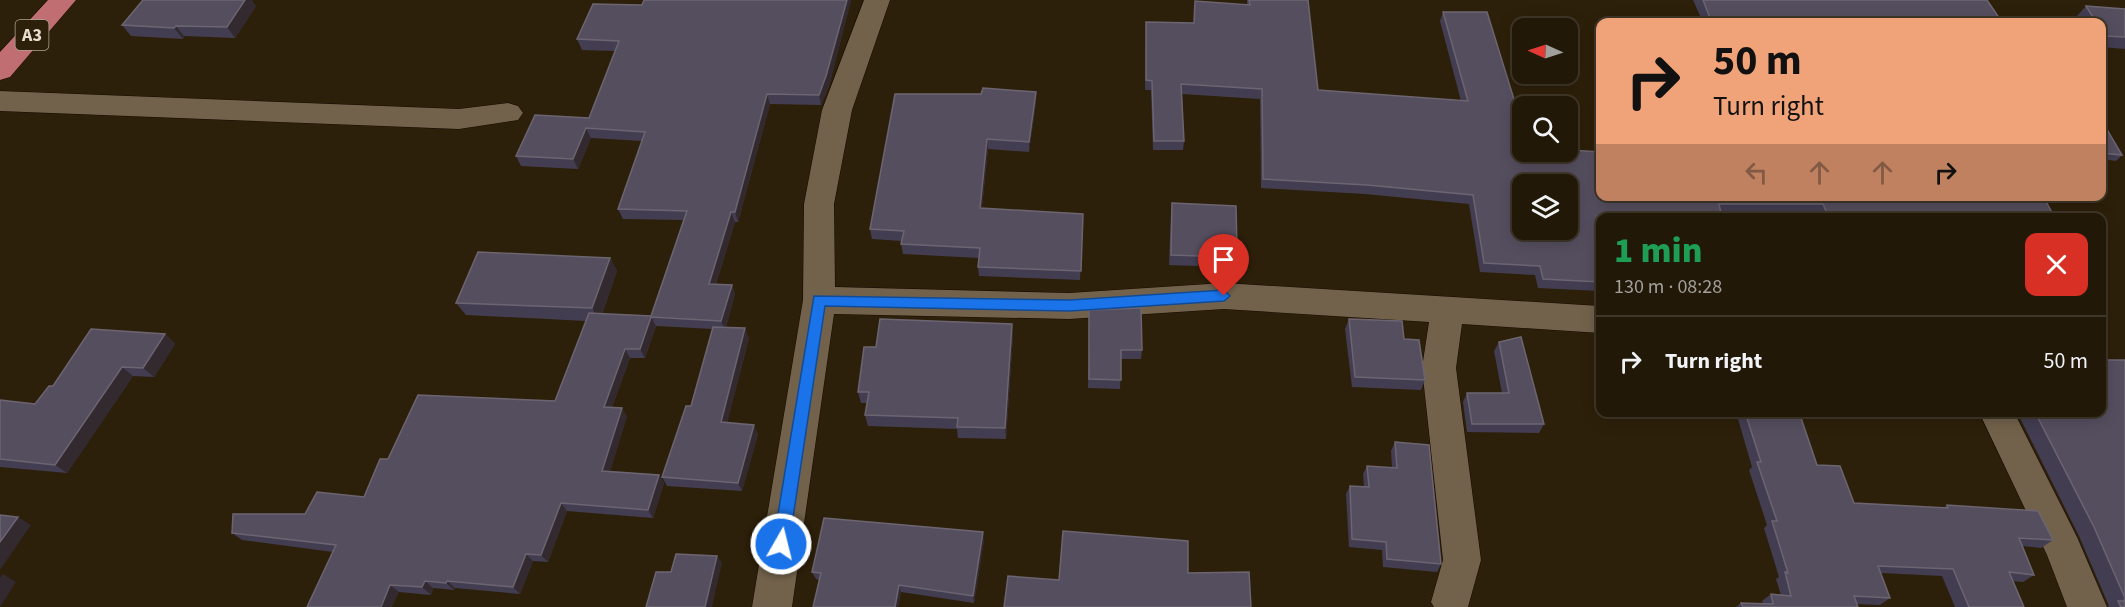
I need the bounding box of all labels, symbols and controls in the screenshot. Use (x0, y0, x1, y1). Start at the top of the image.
north arrow (1512, 18, 1578, 84)
map controls (1512, 18, 1578, 240)
road number: A3 (15, 20, 48, 50)
text: 50 m (1713, 31, 1802, 91)
icon: right (1614, 42, 1692, 120)
text: Turn right (1713, 87, 1824, 126)
button: search (1512, 96, 1578, 162)
icon: left (1740, 156, 1773, 189)
icon: ahead (1803, 156, 1836, 189)
icon: ahead (1866, 156, 1899, 189)
icon: right (1929, 156, 1962, 189)
button: layers (1512, 174, 1578, 240)
text: 1 min (1614, 225, 1702, 276)
button: close (2025, 233, 2088, 296)
pin (1198, 234, 1249, 296)
icon: arrive (1207, 243, 1240, 276)
text: 130 m · 08:28 (1614, 273, 1722, 301)
icon: right (1614, 345, 1647, 378)
text: Turn right (1665, 345, 1762, 377)
text: 50 m (2043, 345, 2088, 377)
position arrow (749, 512, 813, 576)

